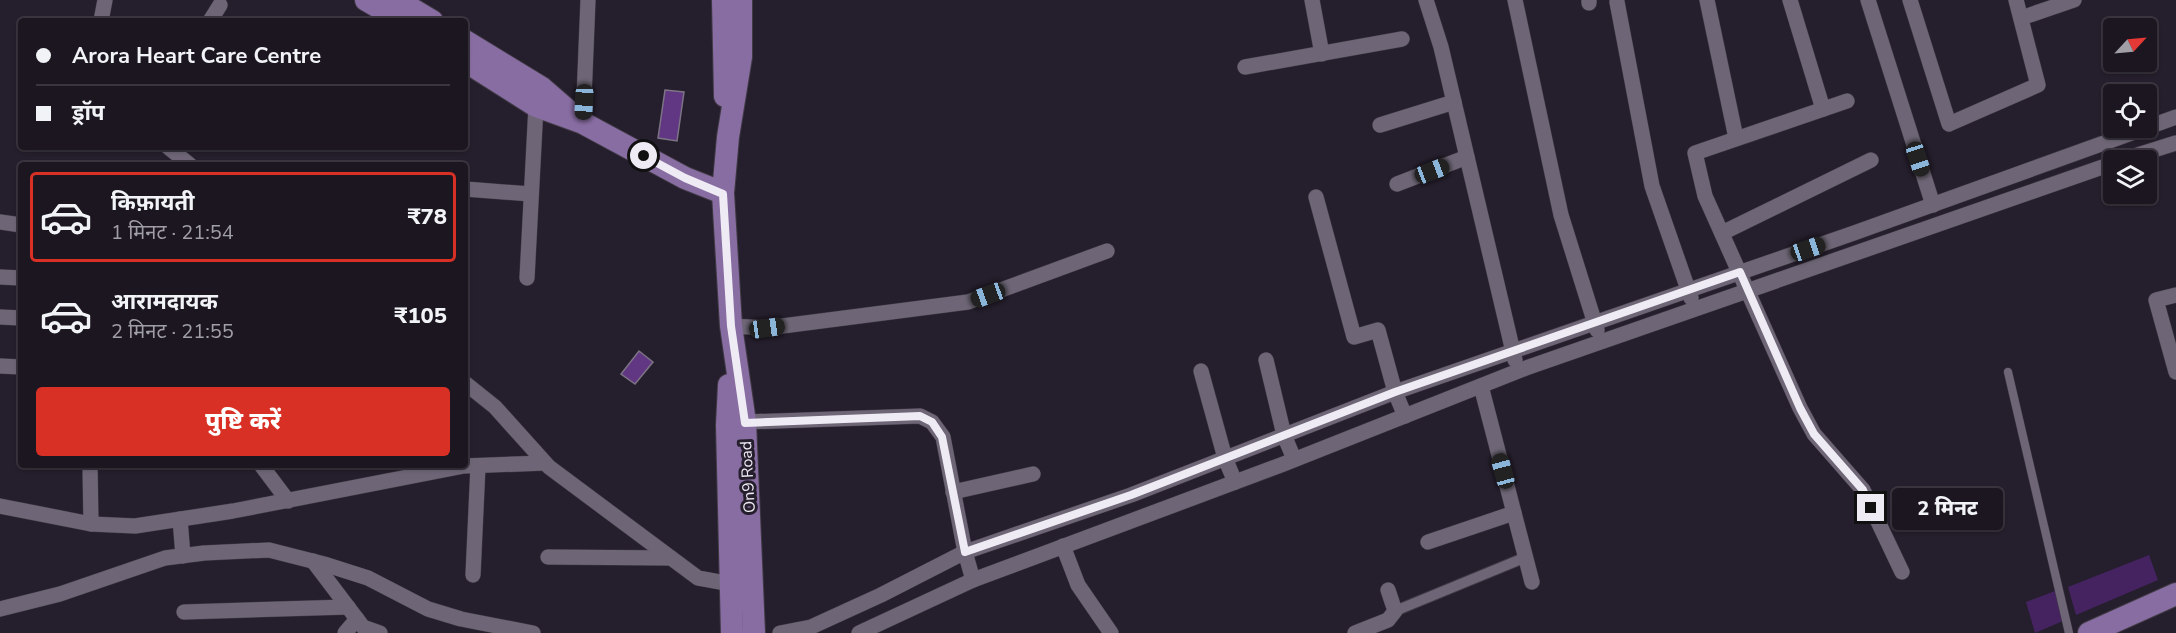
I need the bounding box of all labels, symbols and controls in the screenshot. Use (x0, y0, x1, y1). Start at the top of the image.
north arrow (2103, 18, 2157, 72)
map controls (2103, 18, 2157, 204)
text: Arora Heart Care Centre (72, 41, 321, 71)
car (574, 84, 594, 120)
button: locate (2103, 84, 2157, 138)
text: ड्रॉप (72, 98, 105, 128)
car (1904, 139, 1932, 179)
route start (630, 142, 657, 169)
button: layers (2103, 150, 2157, 204)
car (1412, 156, 1452, 186)
text: किफ़ायती (111, 188, 195, 218)
icon: car (39, 190, 93, 244)
text: ₹78 (407, 202, 447, 232)
text: 1 मिनट · 21:54 (111, 219, 234, 246)
car (1788, 235, 1828, 263)
car (968, 280, 1008, 310)
text: आरामदायक (111, 287, 218, 317)
icon: car (39, 289, 93, 343)
text: ₹105 (394, 301, 447, 331)
car (748, 317, 786, 339)
text: 2 मिनट · 21:55 (111, 318, 234, 345)
button: पुष्टि करें (36, 387, 450, 456)
street label: On9 Road (735, 440, 761, 514)
car (1490, 451, 1516, 491)
callout: 2 मिनट (1892, 487, 2003, 529)
route end (1857, 494, 1884, 521)
text: 2 मिनट (1917, 495, 1978, 522)

